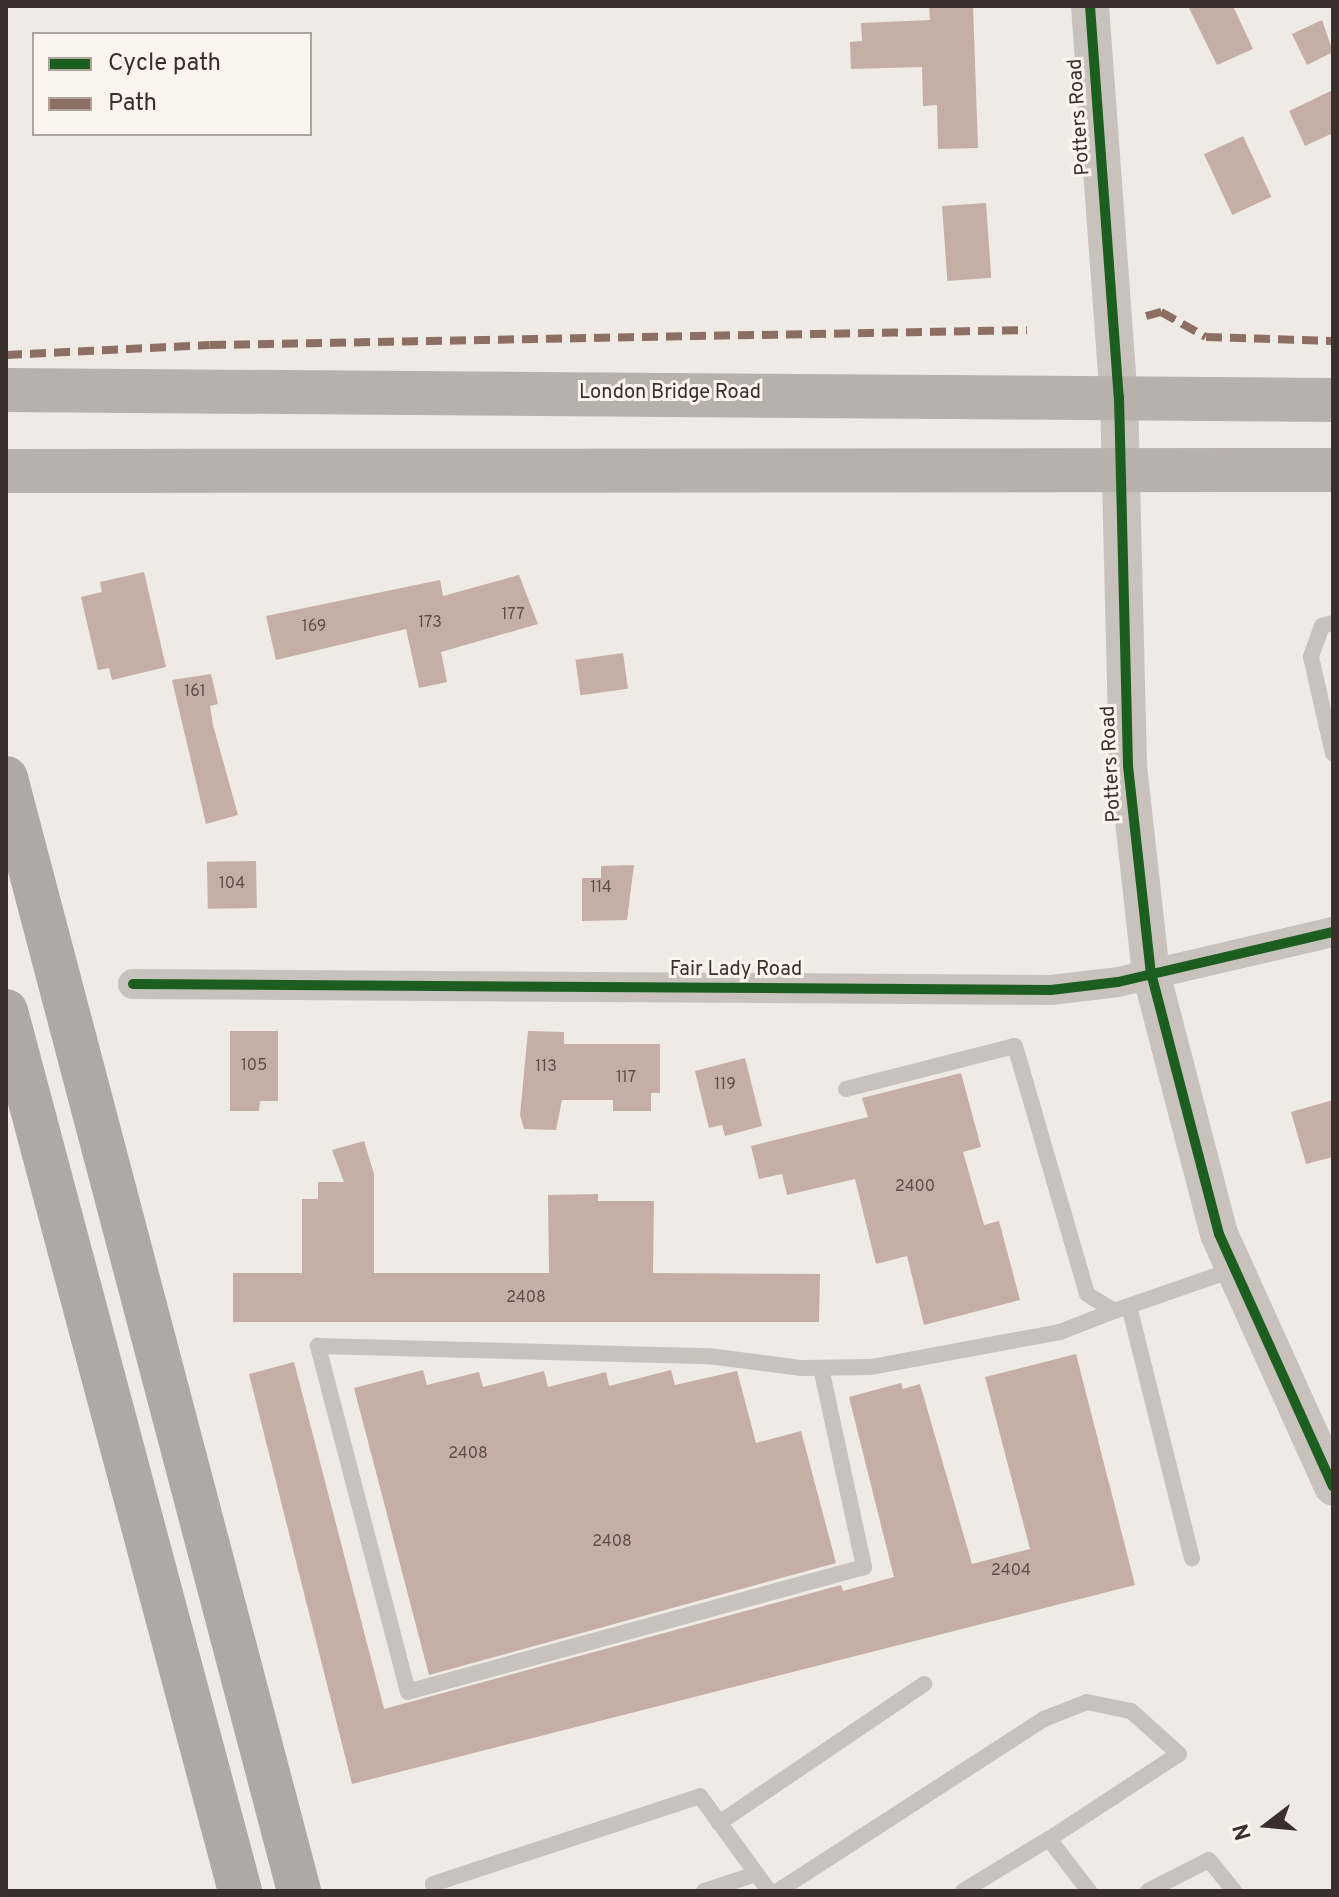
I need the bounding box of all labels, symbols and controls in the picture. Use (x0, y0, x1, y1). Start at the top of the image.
legend (32, 32, 312, 136)
text: Cycle path (108, 49, 221, 79)
street label: Potters Road (1064, 58, 1096, 176)
text: Path (108, 89, 157, 119)
street label: London Bridge Road (579, 381, 761, 405)
house number: 177 (501, 605, 525, 625)
house number: 173 (418, 613, 442, 633)
house number: 169 (302, 617, 326, 637)
house number: 161 (184, 682, 206, 702)
street label: Potters Road (1097, 705, 1127, 823)
house number: 104 (219, 874, 245, 894)
house number: 114 (590, 878, 612, 898)
street label: Fair Lady Road (670, 958, 802, 982)
house number: 105 (241, 1056, 267, 1076)
house number: 113 (535, 1057, 557, 1077)
house number: 117 (616, 1068, 636, 1088)
house number: 119 (714, 1075, 736, 1095)
house number: 2400 (895, 1177, 935, 1197)
house number: 2408 (506, 1288, 546, 1308)
house number: 2408 (448, 1444, 488, 1464)
house number: 2408 (592, 1532, 632, 1552)
house number: 2404 (991, 1561, 1031, 1581)
north arrow (1227, 1785, 1307, 1865)
text: N (1228, 1820, 1259, 1843)

